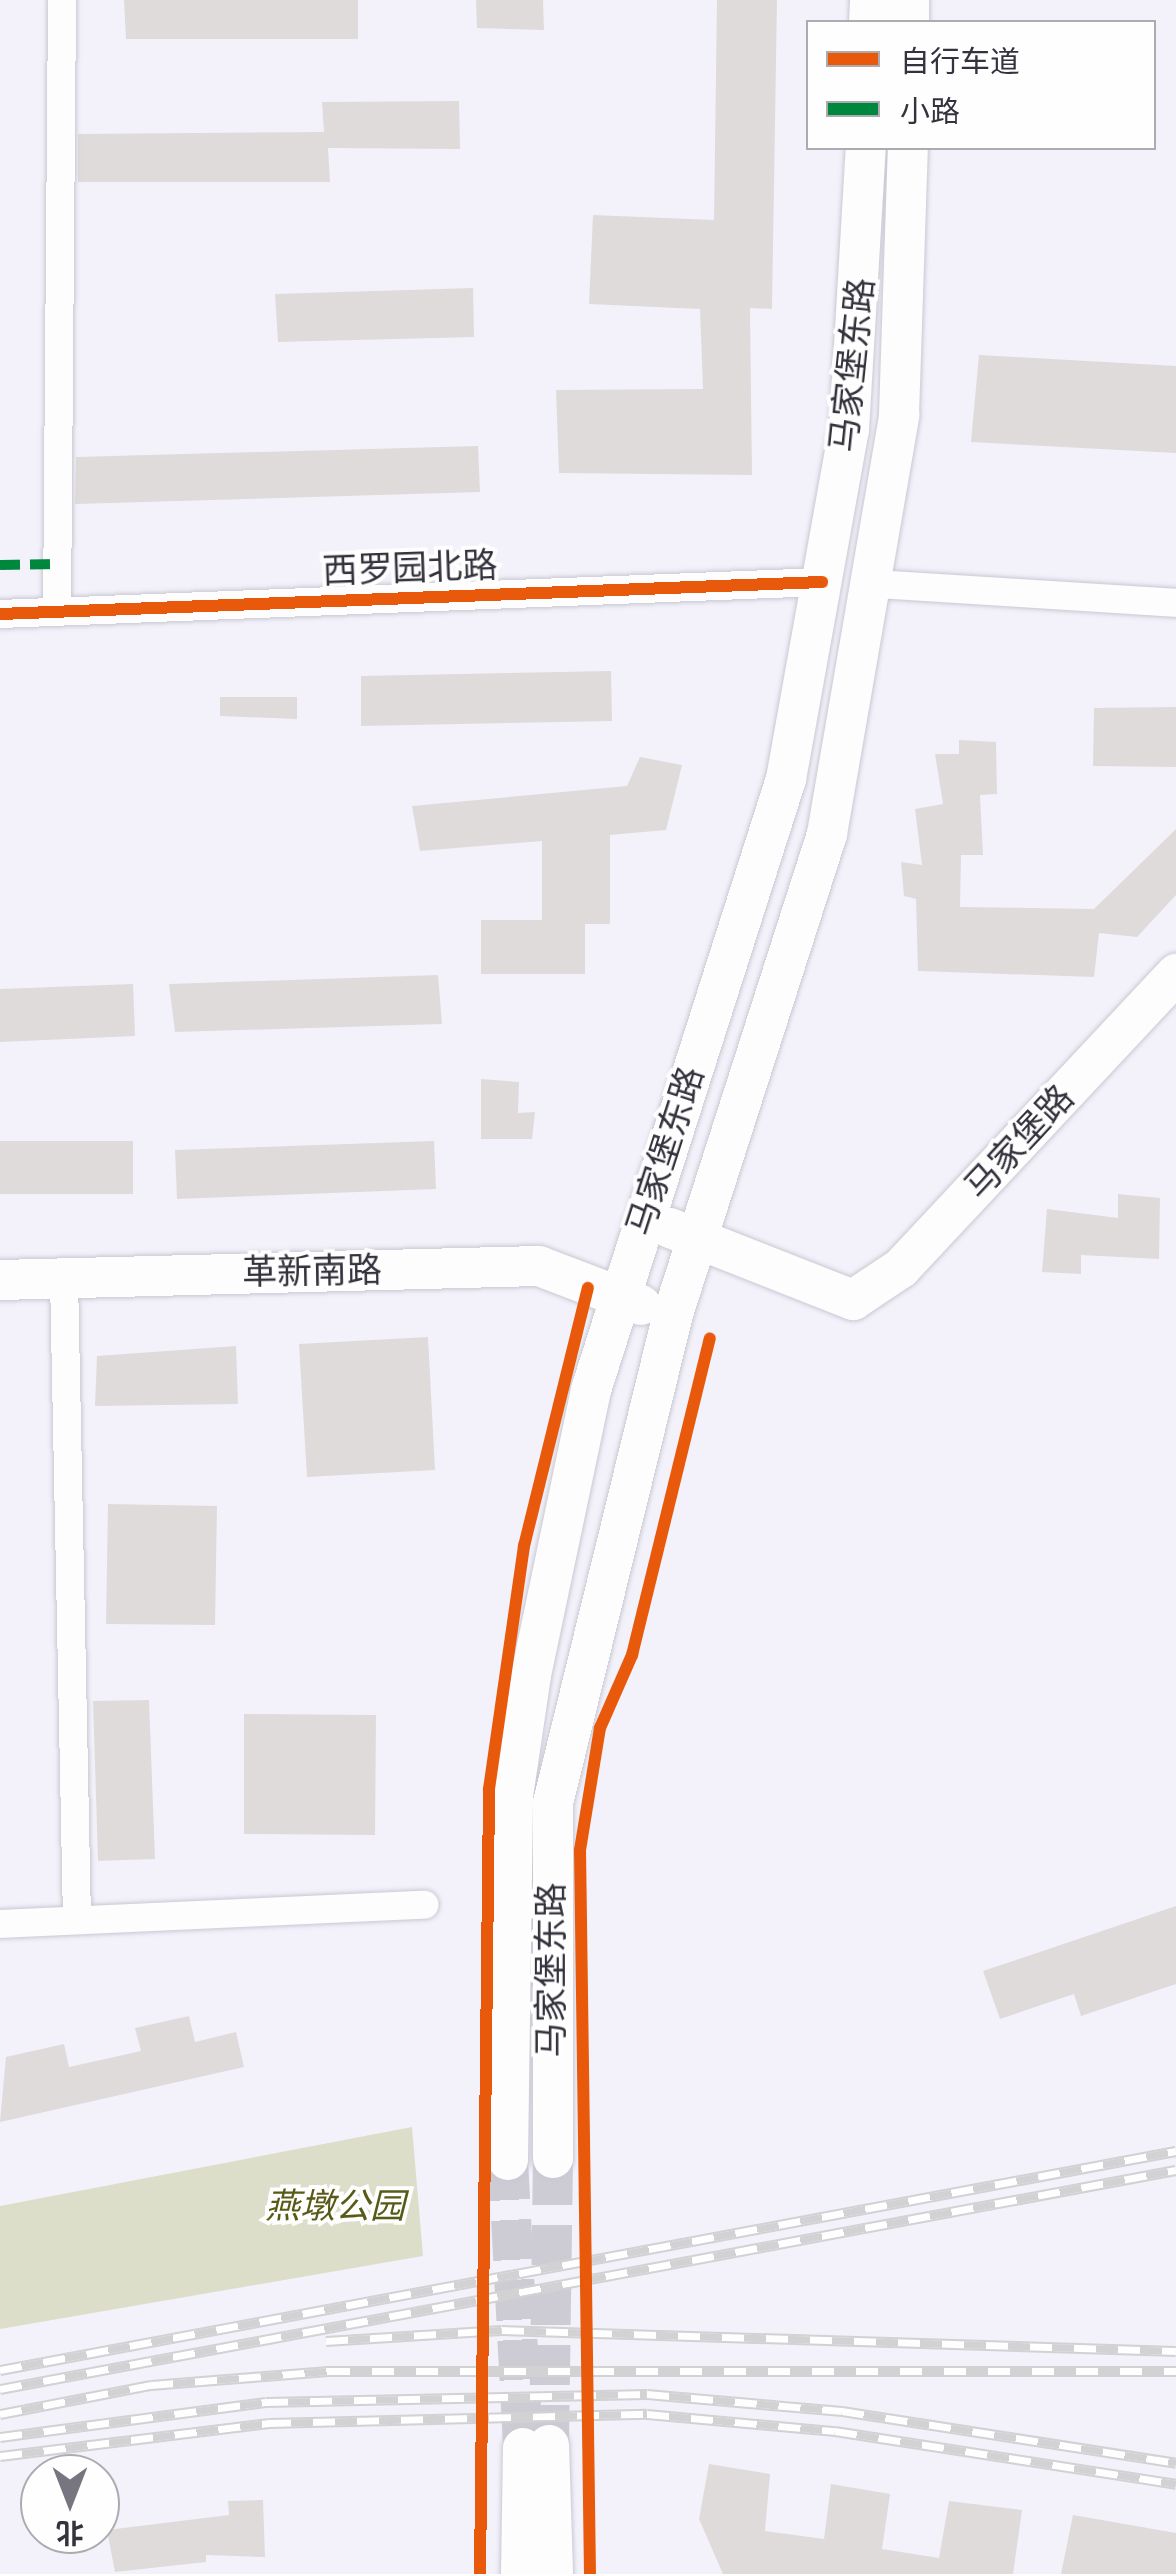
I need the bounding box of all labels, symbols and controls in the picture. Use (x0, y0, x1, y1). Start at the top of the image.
legend (806, 20, 1156, 150)
text: 自行车道 (900, 43, 1020, 80)
text: 小路 (900, 93, 960, 130)
street label: 马家堡东路 (822, 276, 882, 454)
street label: 西罗园北路 (322, 544, 498, 592)
street label: 马家堡东路 (618, 1061, 712, 1241)
street label: 马家堡路 (956, 1076, 1082, 1208)
street label: 革新南路 (242, 1249, 382, 1293)
street label: 马家堡东路 (530, 1883, 572, 2057)
park label: 燕墩公园 (265, 2185, 405, 2227)
north arrow (20, 2454, 120, 2554)
text: 北 (56, 2515, 84, 2550)

